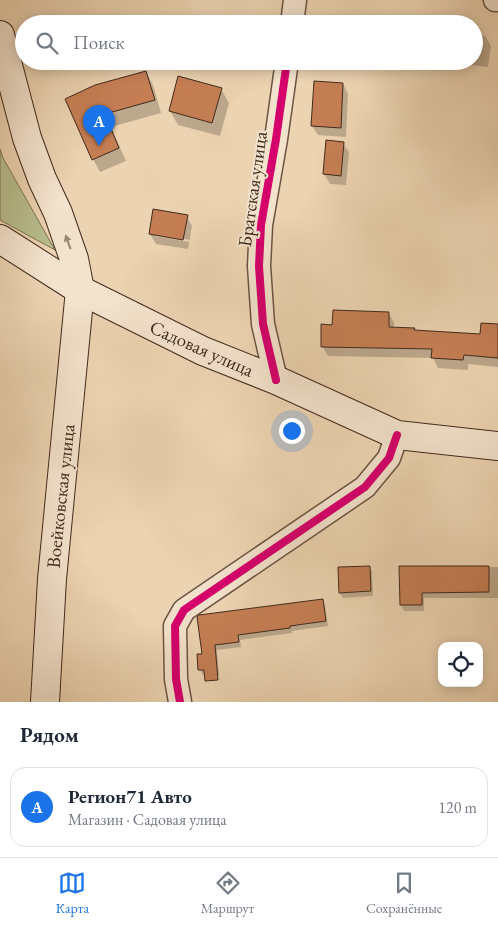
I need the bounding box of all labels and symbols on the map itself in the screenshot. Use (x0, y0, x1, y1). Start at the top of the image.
pin: A (83, 105, 115, 146)
street label: Братская улица (232, 129, 273, 248)
one-way arrow (64, 235, 71, 250)
street label: Садовая улица (146, 314, 258, 383)
your location (279, 418, 305, 444)
street label: Воейковская улица (41, 422, 81, 569)

